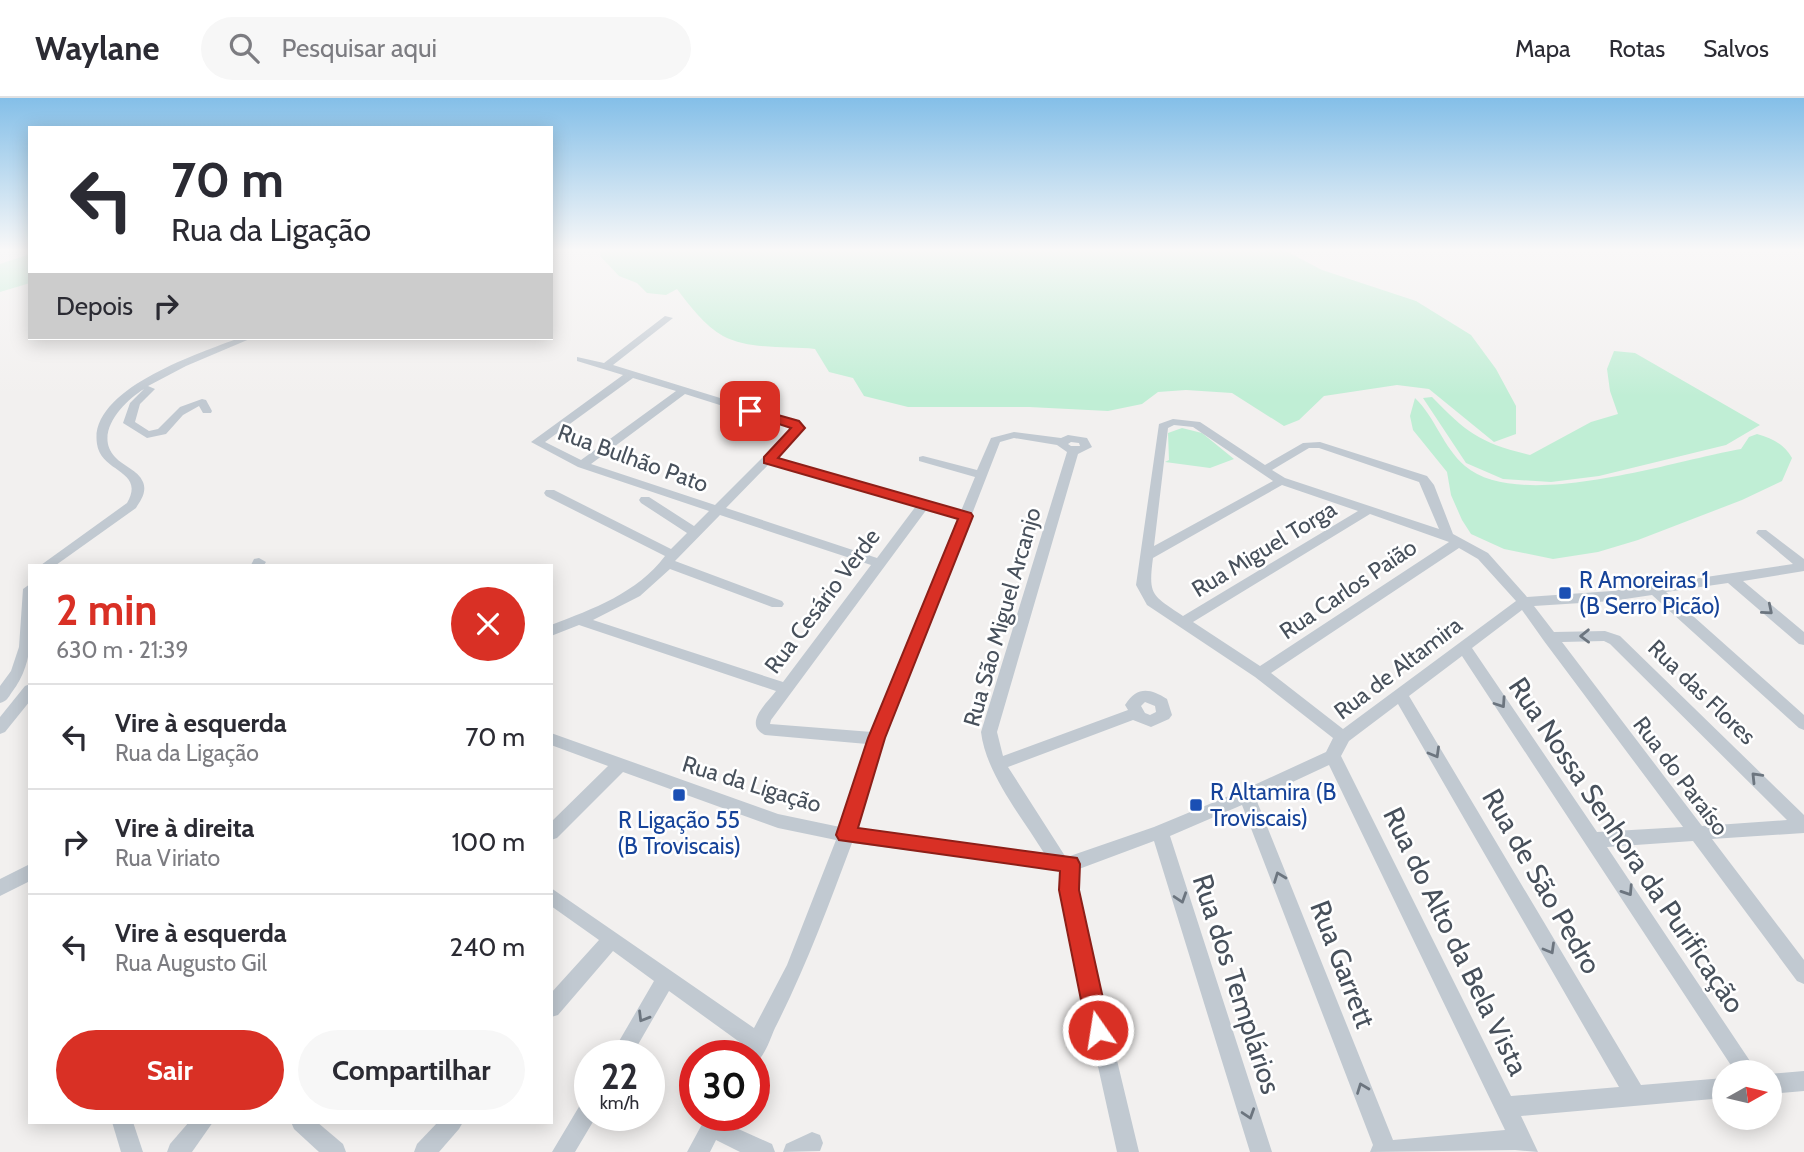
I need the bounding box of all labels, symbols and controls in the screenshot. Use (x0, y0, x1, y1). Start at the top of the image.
search box (201, 17, 691, 80)
text: Waylane (35, 28, 159, 68)
icon: search (225, 29, 263, 67)
text: Pesquisar aqui (281, 32, 437, 64)
text: Mapa (1515, 34, 1571, 63)
text: Rotas (1609, 34, 1665, 63)
text: Salvos (1703, 34, 1769, 63)
text: 70 m (171, 150, 284, 209)
icon: left (56, 154, 147, 245)
text: Rua da Ligação (171, 210, 371, 249)
icon: right (147, 287, 185, 325)
text: Depois (56, 290, 133, 322)
pin (720, 381, 780, 441)
icon: arrive (731, 392, 769, 430)
street label: Rua Bulhão Pato (554, 418, 712, 498)
street label: Rua Miguel Torga (1187, 495, 1341, 603)
street label: Rua São Miguel Arcanjo (957, 504, 1047, 730)
street label: Rua Cesário Verde (758, 523, 886, 679)
street label: Rua Carlos Paião (1274, 533, 1422, 645)
place label: R Amoreiras 1 (B Serro Picão) (1579, 566, 1721, 620)
text: 2 min (56, 584, 157, 636)
marker: R Amoreiras 1 (B Serro Picão) (1557, 585, 1573, 601)
button: close (451, 587, 525, 661)
one-way arrow (1760, 601, 1772, 614)
street label: Rua de Altamira (1329, 611, 1467, 725)
one-way arrow (1579, 628, 1590, 644)
street label: Rua das Flores (1642, 634, 1762, 750)
text: 630 m · 21:39 (56, 636, 189, 664)
street label: Rua Nossa Senhora da Purificação (1502, 671, 1752, 1019)
one-way arrow (1493, 695, 1505, 708)
text: Vire à esquerda (115, 707, 287, 739)
street label: Rua do Paraíso (1627, 711, 1735, 841)
icon: left (56, 718, 94, 756)
text: 70 m (465, 721, 525, 753)
text: Rua da Ligação (115, 739, 259, 767)
one-way arrow (1426, 745, 1439, 758)
street label: Rua da Ligação (679, 750, 825, 818)
one-way arrow (1752, 772, 1765, 785)
place label: R Altamira (B Troviscais) (1210, 778, 1336, 832)
street label: Rua de São Pedro (1475, 782, 1609, 980)
marker: R Ligação 55 (B Troviscais) (671, 787, 687, 803)
marker: R Altamira (B Troviscais) (1188, 797, 1204, 813)
street label: Rua do Alto da Bela Vista (1376, 801, 1536, 1081)
place label: R Ligação 55 (B Troviscais) (617, 806, 741, 860)
text: Vire à direita (115, 812, 255, 844)
icon: right (56, 823, 94, 861)
text: 100 m (452, 826, 525, 858)
text: Rua Viriato (115, 844, 220, 872)
street label: Rua dos Templários (1185, 870, 1289, 1098)
one-way arrow (1273, 871, 1287, 883)
one-way arrow (1620, 884, 1633, 897)
one-way arrow (1172, 891, 1187, 903)
street label: Rua Garrett (1303, 895, 1383, 1033)
text: Vire à esquerda (115, 917, 287, 949)
icon: left (56, 928, 94, 966)
text: 240 m (450, 931, 525, 963)
one-way arrow (1541, 941, 1554, 954)
text: Rua Augusto Gil (115, 949, 267, 977)
position arrow (1061, 993, 1135, 1067)
one-way arrow (638, 1010, 651, 1023)
button: Sair (56, 1030, 284, 1110)
button: Compartilhar (298, 1030, 525, 1110)
speed limit sign: 30 (679, 1040, 770, 1131)
text: 22 (601, 1055, 638, 1098)
north arrow (1712, 1060, 1782, 1130)
map controls (1712, 1060, 1782, 1130)
one-way arrow (1357, 1083, 1371, 1095)
text: km/h (600, 1092, 639, 1114)
one-way arrow (1241, 1108, 1256, 1120)

